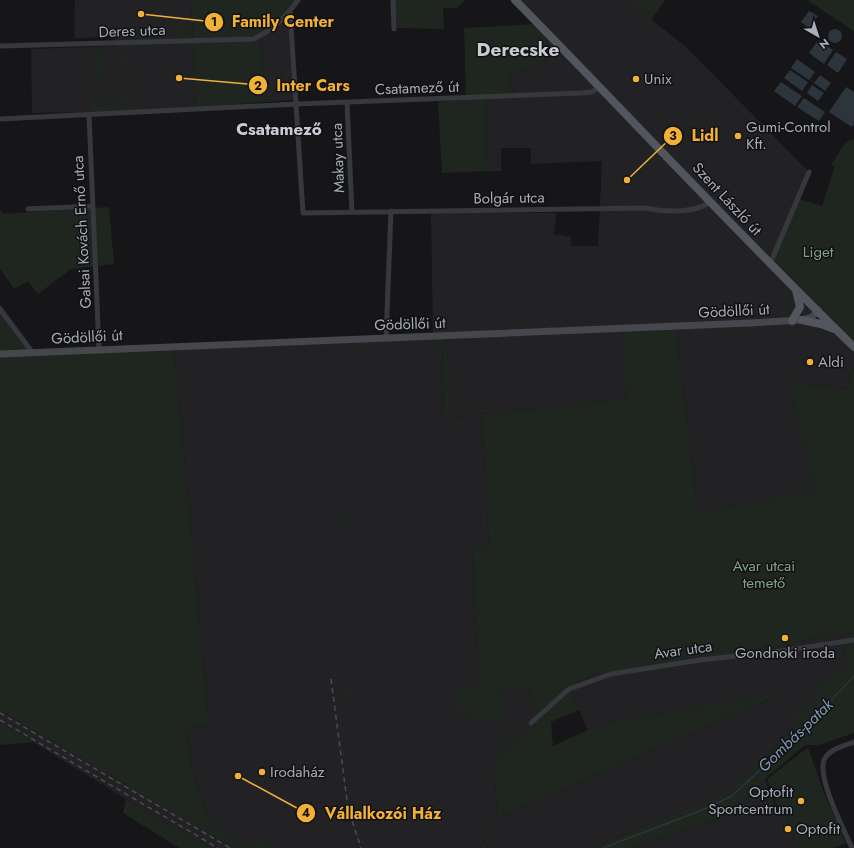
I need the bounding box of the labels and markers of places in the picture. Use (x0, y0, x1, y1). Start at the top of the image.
callout: Family Center (204, 8, 342, 36)
place label: Unix (644, 68, 672, 90)
callout: Inter Cars (248, 71, 358, 99)
marker: Unix (631, 74, 641, 84)
place label: Gumi-Control Kft. (746, 116, 831, 155)
callout: Lidl (663, 122, 726, 150)
marker: Gumi-Control Kft. (733, 131, 743, 141)
place label: Aldi (818, 351, 844, 373)
marker: Aldi (805, 357, 815, 367)
marker: Gondnoki iroda (780, 633, 790, 643)
place label: Gondnoki iroda (735, 642, 835, 664)
place label: Irodaház (270, 761, 325, 783)
marker: Irodaház (257, 767, 267, 777)
place label: Optofit Sportcentrum (708, 781, 793, 820)
marker: Optofit Sportcentrum (796, 796, 806, 806)
callout: Vállalkozói Ház (296, 799, 449, 827)
place label: Optofit (796, 818, 840, 840)
marker: Optofit (783, 824, 793, 834)

